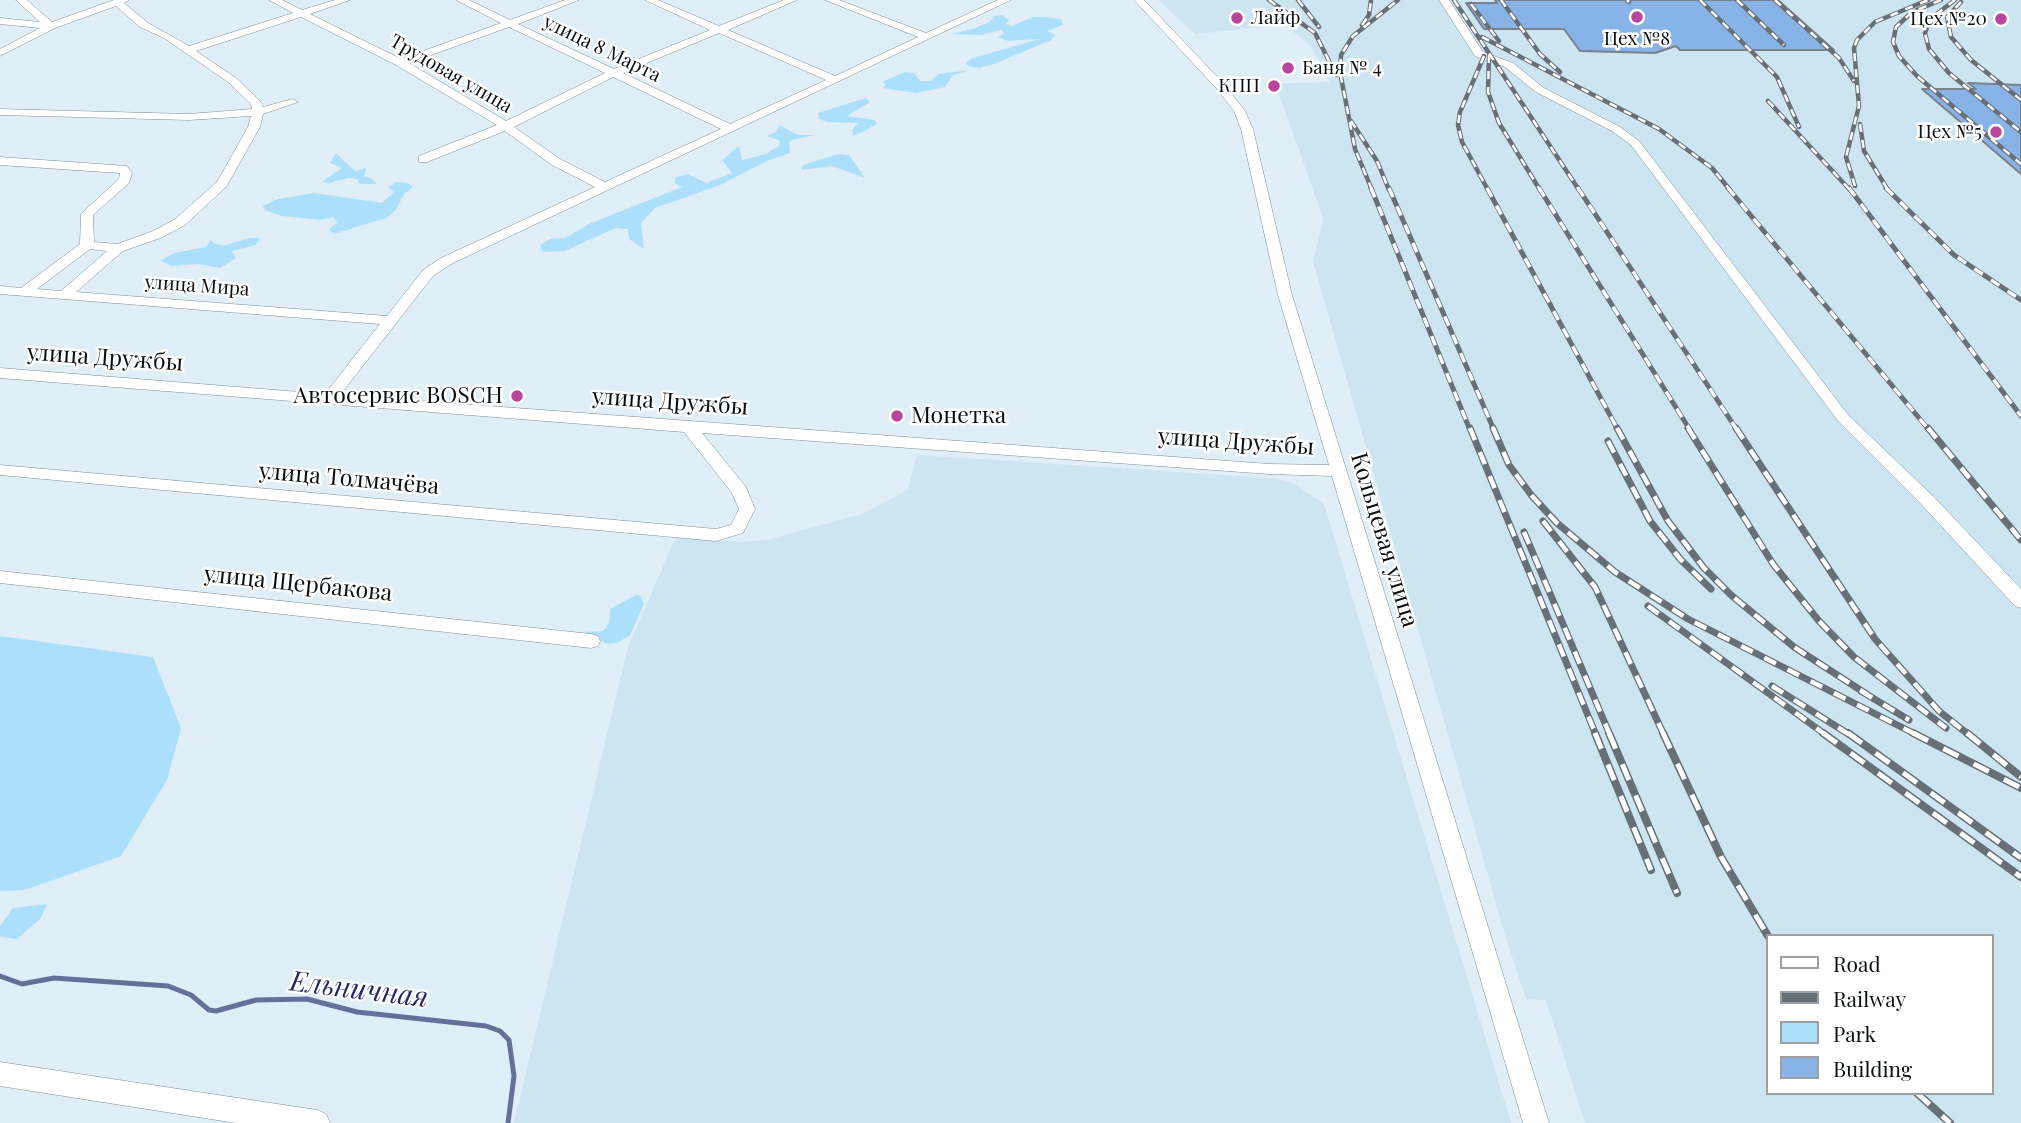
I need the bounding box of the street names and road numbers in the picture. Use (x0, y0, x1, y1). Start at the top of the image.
street label: улица 8 Марта (540, 11, 664, 87)
street label: Трудовая улица (386, 30, 516, 118)
street label: улица Мира (144, 271, 250, 301)
street label: улица Дружбы (26, 339, 184, 377)
street label: улица Дружбы (591, 383, 749, 421)
street label: улица Дружбы (1157, 423, 1315, 461)
street label: Кольцевая улица (1344, 449, 1424, 631)
street label: улица Толмачёва (258, 457, 440, 501)
street label: улица Щербакова (202, 560, 394, 608)

